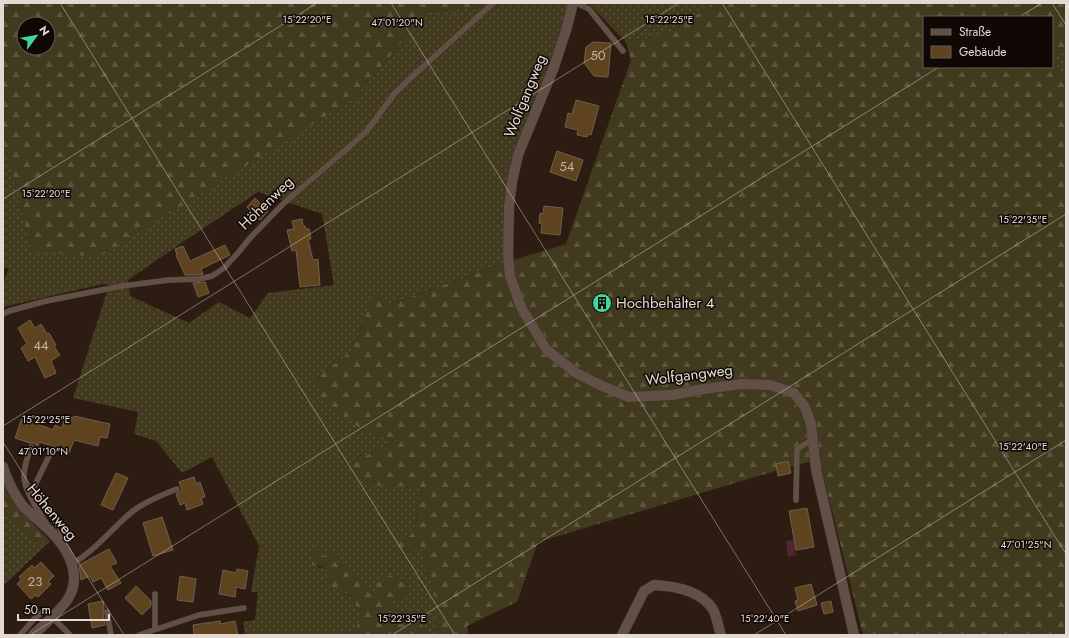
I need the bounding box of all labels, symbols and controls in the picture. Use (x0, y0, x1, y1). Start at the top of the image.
text: 15°22'20"E (283, 12, 332, 27)
text: 15°22'25"E (645, 12, 693, 27)
text: 47°01'20"N (371, 15, 423, 30)
north arrow (16, 16, 56, 56)
legend (923, 16, 1053, 68)
text: N (35, 23, 54, 39)
text: Straße (959, 23, 991, 41)
text: Gebäude (959, 43, 1006, 61)
house number: 50 (590, 46, 606, 65)
street label: Wolfgangweg (498, 51, 552, 141)
house number: 54 (560, 157, 575, 176)
street label: Höhenweg (234, 171, 298, 235)
text: 15°22'20"E (22, 186, 71, 201)
text: 15°22'35"E (999, 212, 1047, 227)
building icon: Hochbehälter 4 (591, 292, 613, 314)
place label: Hochbehälter 4 (616, 292, 715, 314)
house number: 44 (33, 336, 49, 355)
street label: Wolfgangweg (644, 359, 734, 391)
text: 15°22'25"E (22, 412, 70, 427)
text: 15°22'40"E (998, 439, 1048, 454)
text: 47°01'10"N (18, 444, 68, 459)
street label: Höhenweg (22, 479, 82, 545)
text: 47°01'25"N (1001, 537, 1051, 552)
house number: 23 (28, 572, 42, 591)
scale bar (18, 596, 109, 622)
text: 50 m (24, 601, 51, 619)
text: 15°22'35"E (378, 611, 426, 626)
text: 15°22'40"E (740, 611, 790, 626)

